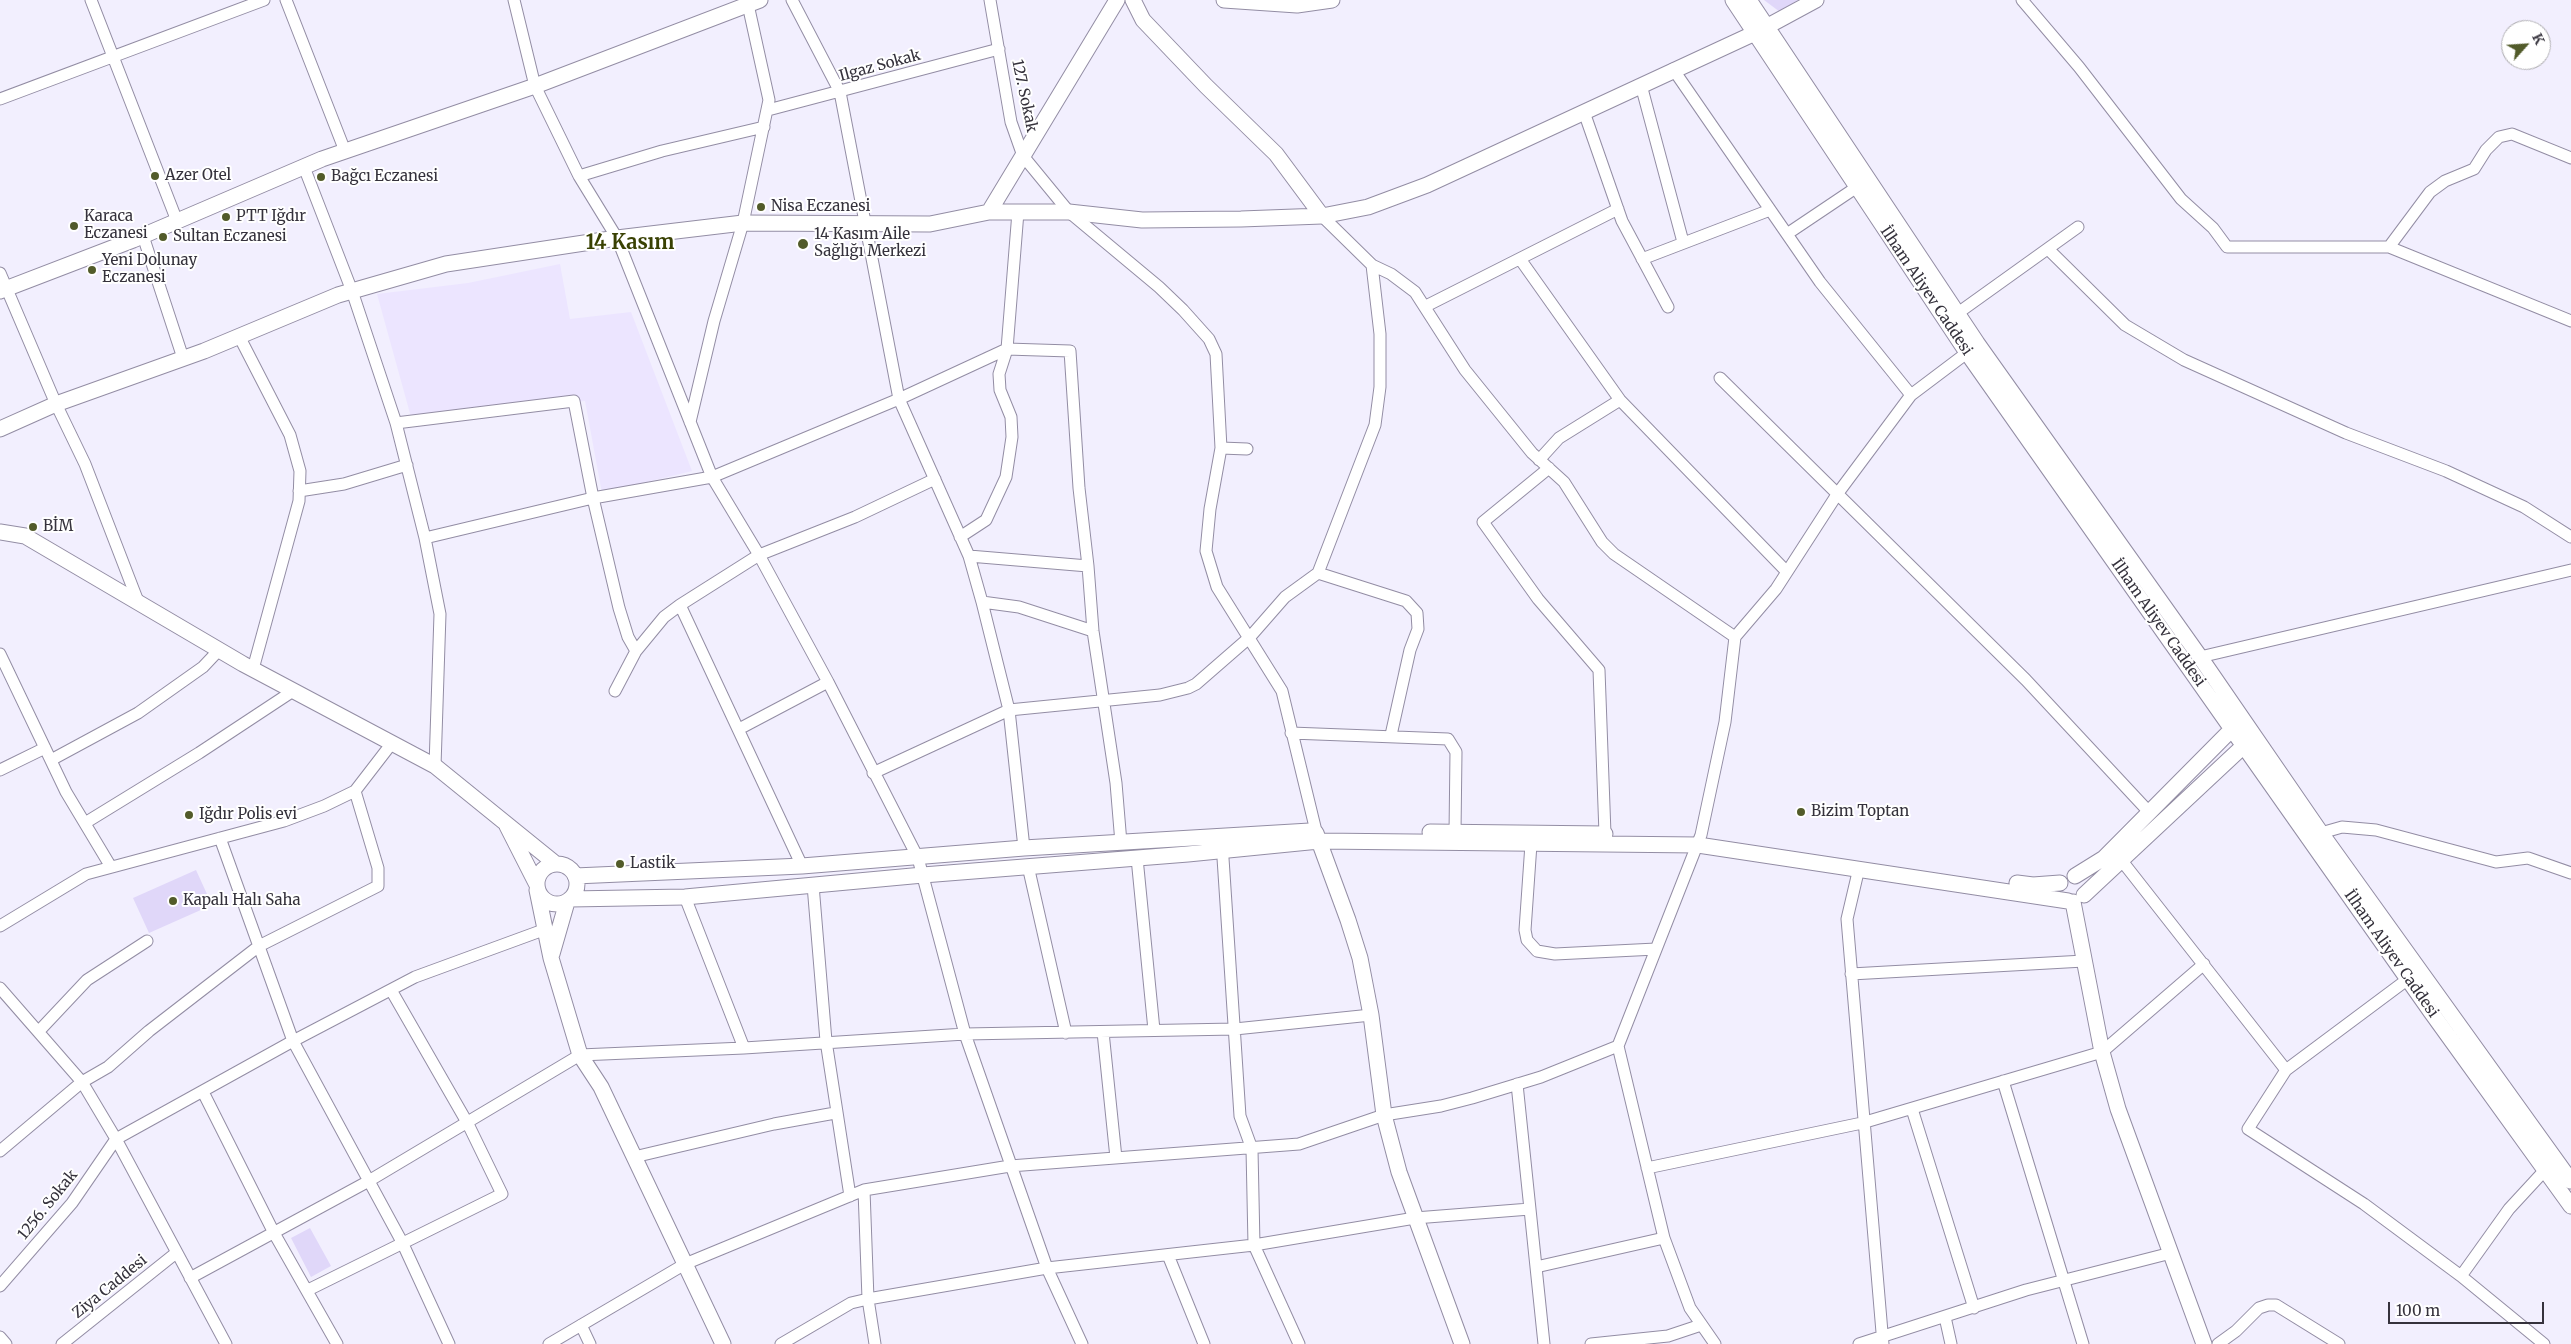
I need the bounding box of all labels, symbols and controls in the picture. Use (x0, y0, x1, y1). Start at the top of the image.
north arrow (2501, 20, 2551, 70)
text: K (2528, 30, 2549, 48)
street label: Ilgaz Sokak (837, 46, 923, 86)
street label: 127. Sokak (1008, 58, 1040, 134)
place label: Azer Otel (165, 167, 231, 185)
place label: Bağcı Eczanesi (331, 168, 438, 186)
marker: Azer Otel (149, 170, 161, 182)
marker: Bağcı Eczanesi (315, 171, 327, 183)
place label: Nisa Eczanesi (771, 198, 870, 216)
marker: Nisa Eczanesi (755, 201, 767, 213)
place label: Karaca Eczanesi (84, 208, 148, 243)
place label: PTT Iğdır (236, 208, 306, 226)
marker: PTT Iğdır (220, 211, 232, 223)
marker: Karaca Eczanesi (68, 220, 80, 232)
street label: İlham Aliyev Caddesi (1876, 223, 1976, 359)
place label: 14 Kasım Aile Sağlığı Merkezi (814, 226, 926, 261)
place label: Sultan Eczanesi (173, 228, 287, 246)
marker: Sultan Eczanesi (157, 231, 169, 243)
district label: 14 Kasım (586, 231, 674, 255)
marker: 14 Kasım Aile Sağlığı Merkezi (796, 237, 810, 251)
place label: Yeni Dolunay Eczanesi (102, 252, 197, 287)
marker: Yeni Dolunay Eczanesi (86, 264, 98, 276)
place label: BİM (43, 518, 73, 536)
marker: BİM (27, 521, 39, 533)
street label: İlham Aliyev Caddesi (2107, 556, 2209, 690)
place label: Bizim Toptan (1811, 803, 1909, 821)
place label: Iğdır Polis evi (199, 806, 297, 824)
marker: Bizim Toptan (1795, 806, 1807, 818)
marker: Iğdır Polis evi (183, 809, 195, 821)
place label: Lastik (630, 855, 675, 873)
marker: Lastik (614, 858, 626, 870)
street label: İlham Aliyev Caddesi (2340, 887, 2442, 1021)
place label: Kapalı Halı Saha (183, 892, 301, 910)
marker: Kapalı Halı Saha (167, 895, 179, 907)
street label: 1256. Sokak (14, 1167, 82, 1243)
street label: Ziya Caddesi (69, 1251, 151, 1323)
scale bar (2391, 1292, 2547, 1324)
text: 100 m (2396, 1301, 2440, 1320)

